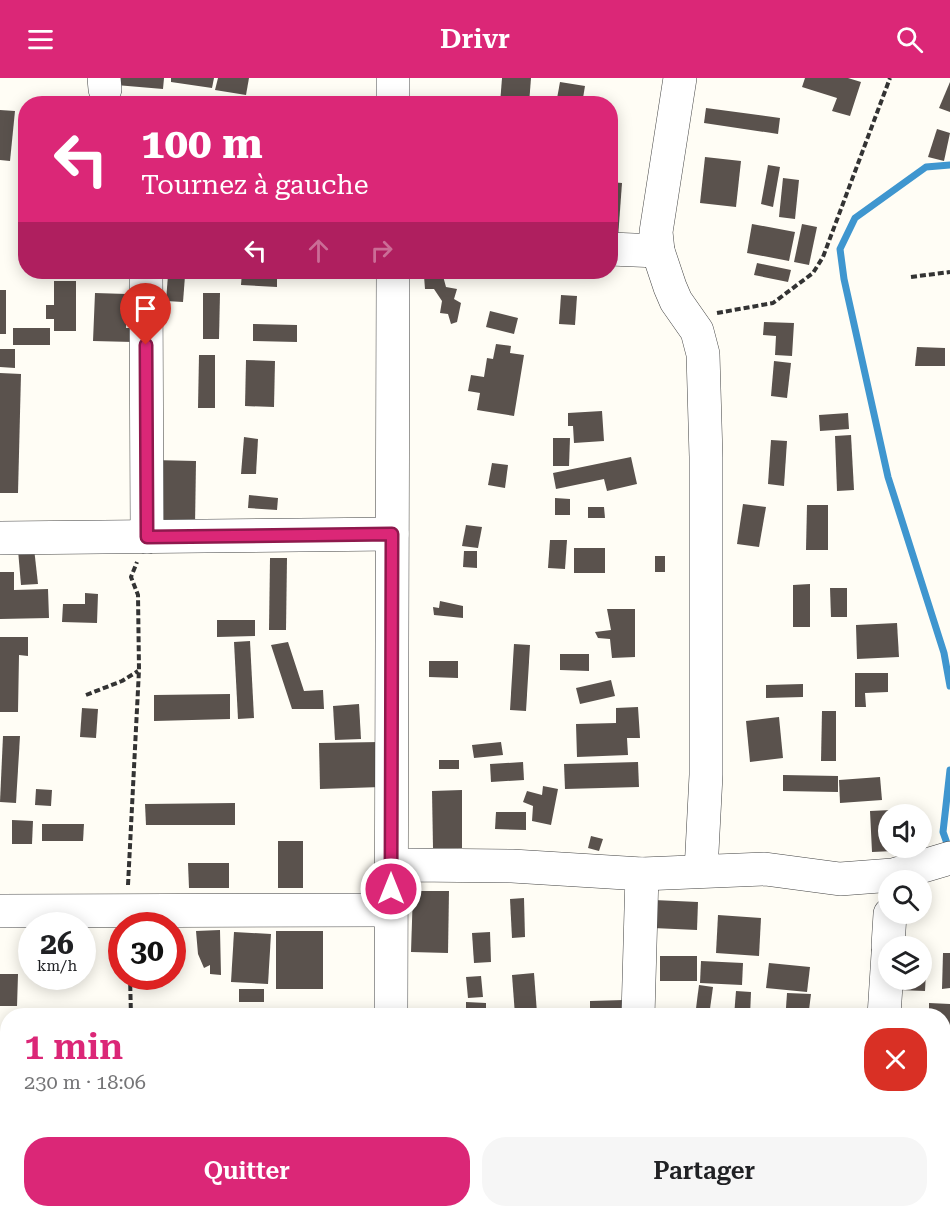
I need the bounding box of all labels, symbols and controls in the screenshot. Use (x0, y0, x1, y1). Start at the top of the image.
icon: menu (24, 23, 57, 56)
text: Drivr (440, 23, 510, 55)
icon: search (893, 23, 926, 56)
text: 100 m (141, 119, 263, 168)
icon: left (42, 120, 120, 198)
text: Tournez à gauche (141, 169, 369, 201)
icon: left (239, 234, 272, 267)
icon: ahead (302, 234, 335, 267)
icon: right (365, 234, 398, 267)
pin (120, 283, 171, 345)
icon: arrive (129, 292, 162, 325)
map controls (878, 804, 932, 990)
button: sound (878, 804, 932, 858)
position arrow (359, 857, 423, 921)
button: search (878, 870, 932, 924)
speed limit sign: 30 (108, 912, 186, 990)
text: 26 (40, 926, 74, 961)
button: layers (878, 936, 932, 990)
text: km/h (37, 957, 77, 975)
text: 1 min (24, 1026, 123, 1068)
button: close (864, 1028, 927, 1091)
text: 230 m · 18:06 (24, 1070, 146, 1094)
button: Quitter (24, 1137, 470, 1206)
button: Partager (482, 1137, 927, 1206)

